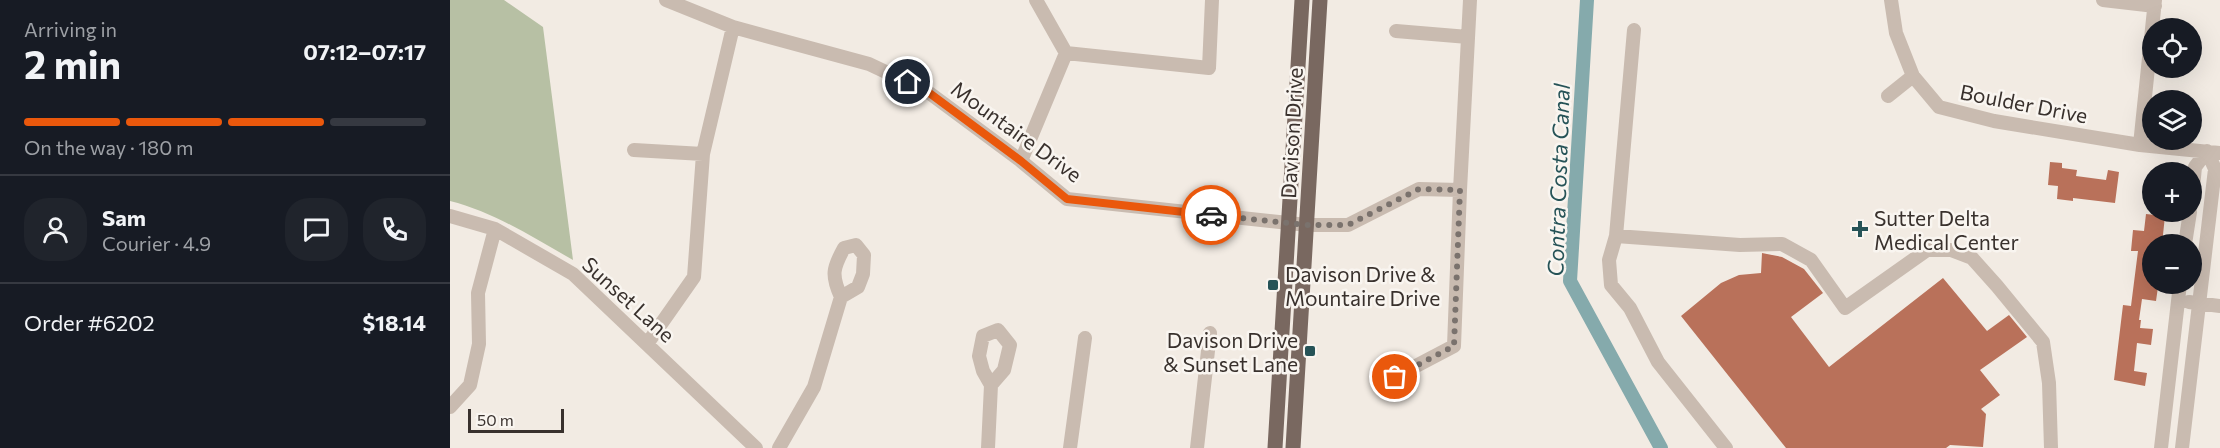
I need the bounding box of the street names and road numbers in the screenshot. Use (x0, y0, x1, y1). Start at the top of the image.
street label: Davison Drive (1275, 67, 1307, 199)
street label: Mountaire Drive (947, 75, 1087, 187)
street label: Boulder Drive (1958, 78, 2090, 128)
street label: Sunset Lane (578, 251, 680, 347)

